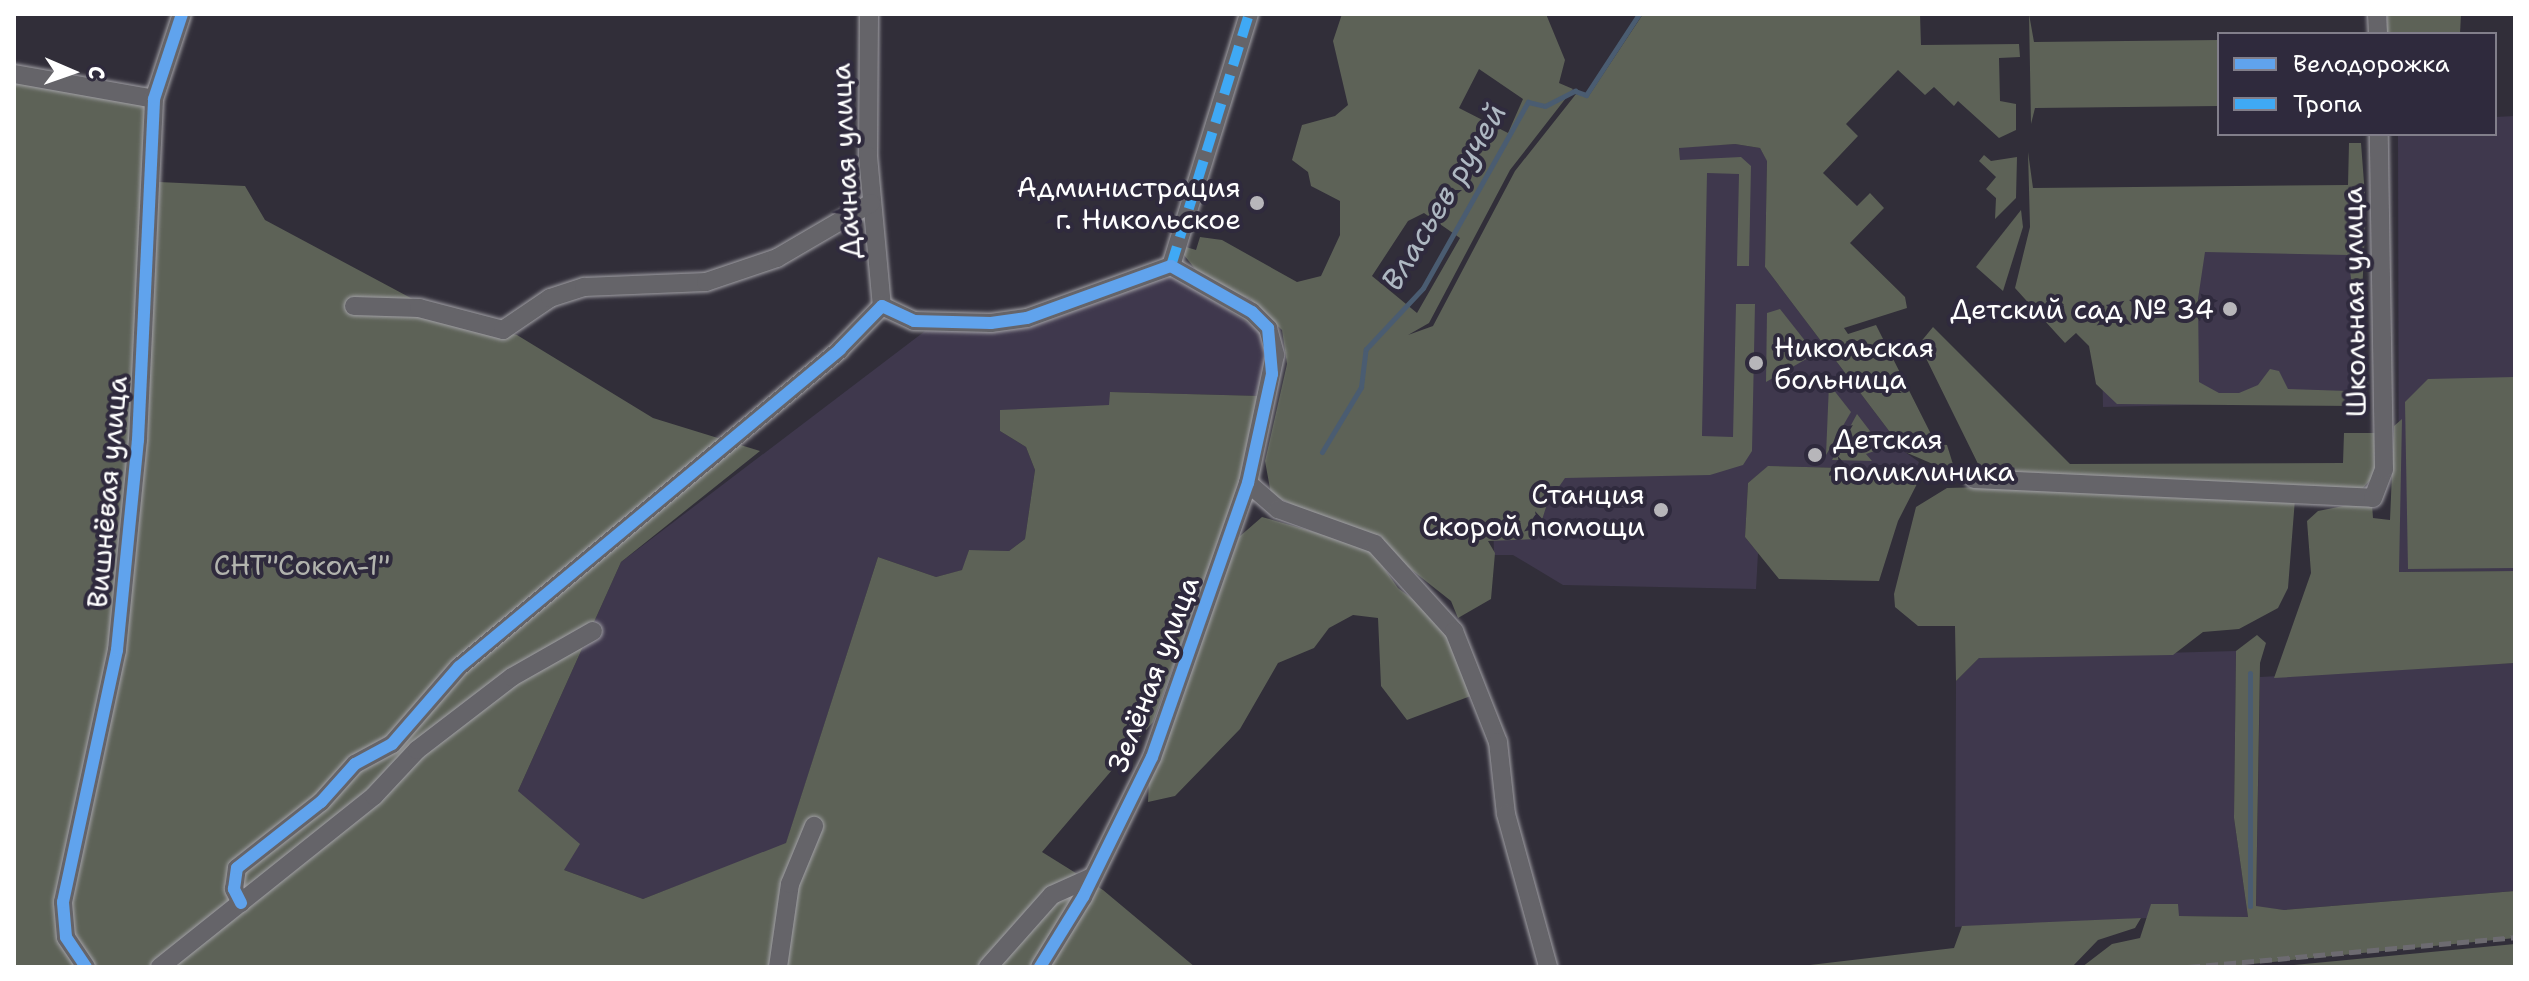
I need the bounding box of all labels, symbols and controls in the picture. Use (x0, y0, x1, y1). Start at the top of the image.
north arrow (32, 32, 112, 112)
legend (2217, 32, 2497, 136)
text: Велодорожка (2293, 48, 2450, 80)
street label: Дачная улица (823, 62, 867, 260)
text: С (82, 66, 111, 80)
text: Тропа (2293, 88, 2362, 120)
water label: Власьев ручей (1374, 97, 1514, 297)
place label: Администрация г. Никольское (1017, 170, 1241, 236)
street label: Школьная улица (2335, 186, 2373, 418)
marker: Администрация г. Никольское (1248, 194, 1266, 212)
place label: Детский сад № 34 (1950, 292, 2214, 326)
marker: Детский сад № 34 (2221, 300, 2239, 318)
place label: Никольская больница (1774, 330, 1934, 396)
marker: Никольская больница (1745, 352, 1767, 374)
street label: Вишнёвая улица (80, 375, 134, 609)
place label: Детская поликлиника (1833, 422, 2015, 488)
marker: Детская поликлиника (1804, 444, 1826, 466)
place label: Станция Скорой помощи (1422, 477, 1645, 543)
marker: Станция Скорой помощи (1652, 501, 1670, 519)
park label: СНТ"Сокол-1" (214, 548, 390, 582)
street label: Зелёная улица (1100, 571, 1206, 777)

